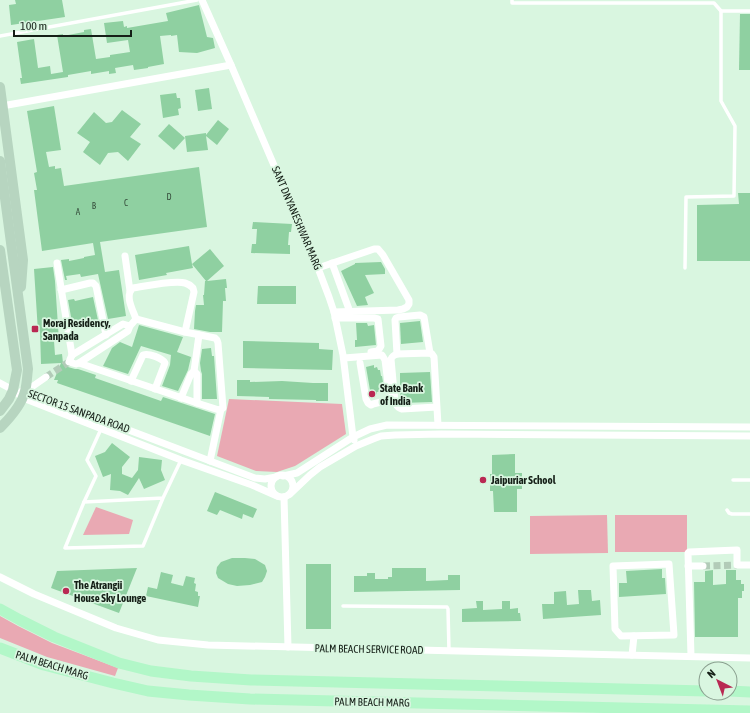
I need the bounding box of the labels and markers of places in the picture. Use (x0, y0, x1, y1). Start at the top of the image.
place label: Moraj Residency, Sanpada (43, 317, 110, 342)
marker: Moraj Residency, Sanpada (30, 324, 40, 334)
place label: State Bank of India (380, 382, 423, 407)
marker: State Bank of India (367, 389, 377, 399)
place label: Jaipuriar School (490, 474, 557, 486)
marker: Jaipuriar School (478, 475, 488, 485)
place label: The Atrangii House Sky Lounge (74, 579, 146, 604)
marker: The Atrangii House Sky Lounge (61, 586, 71, 596)

